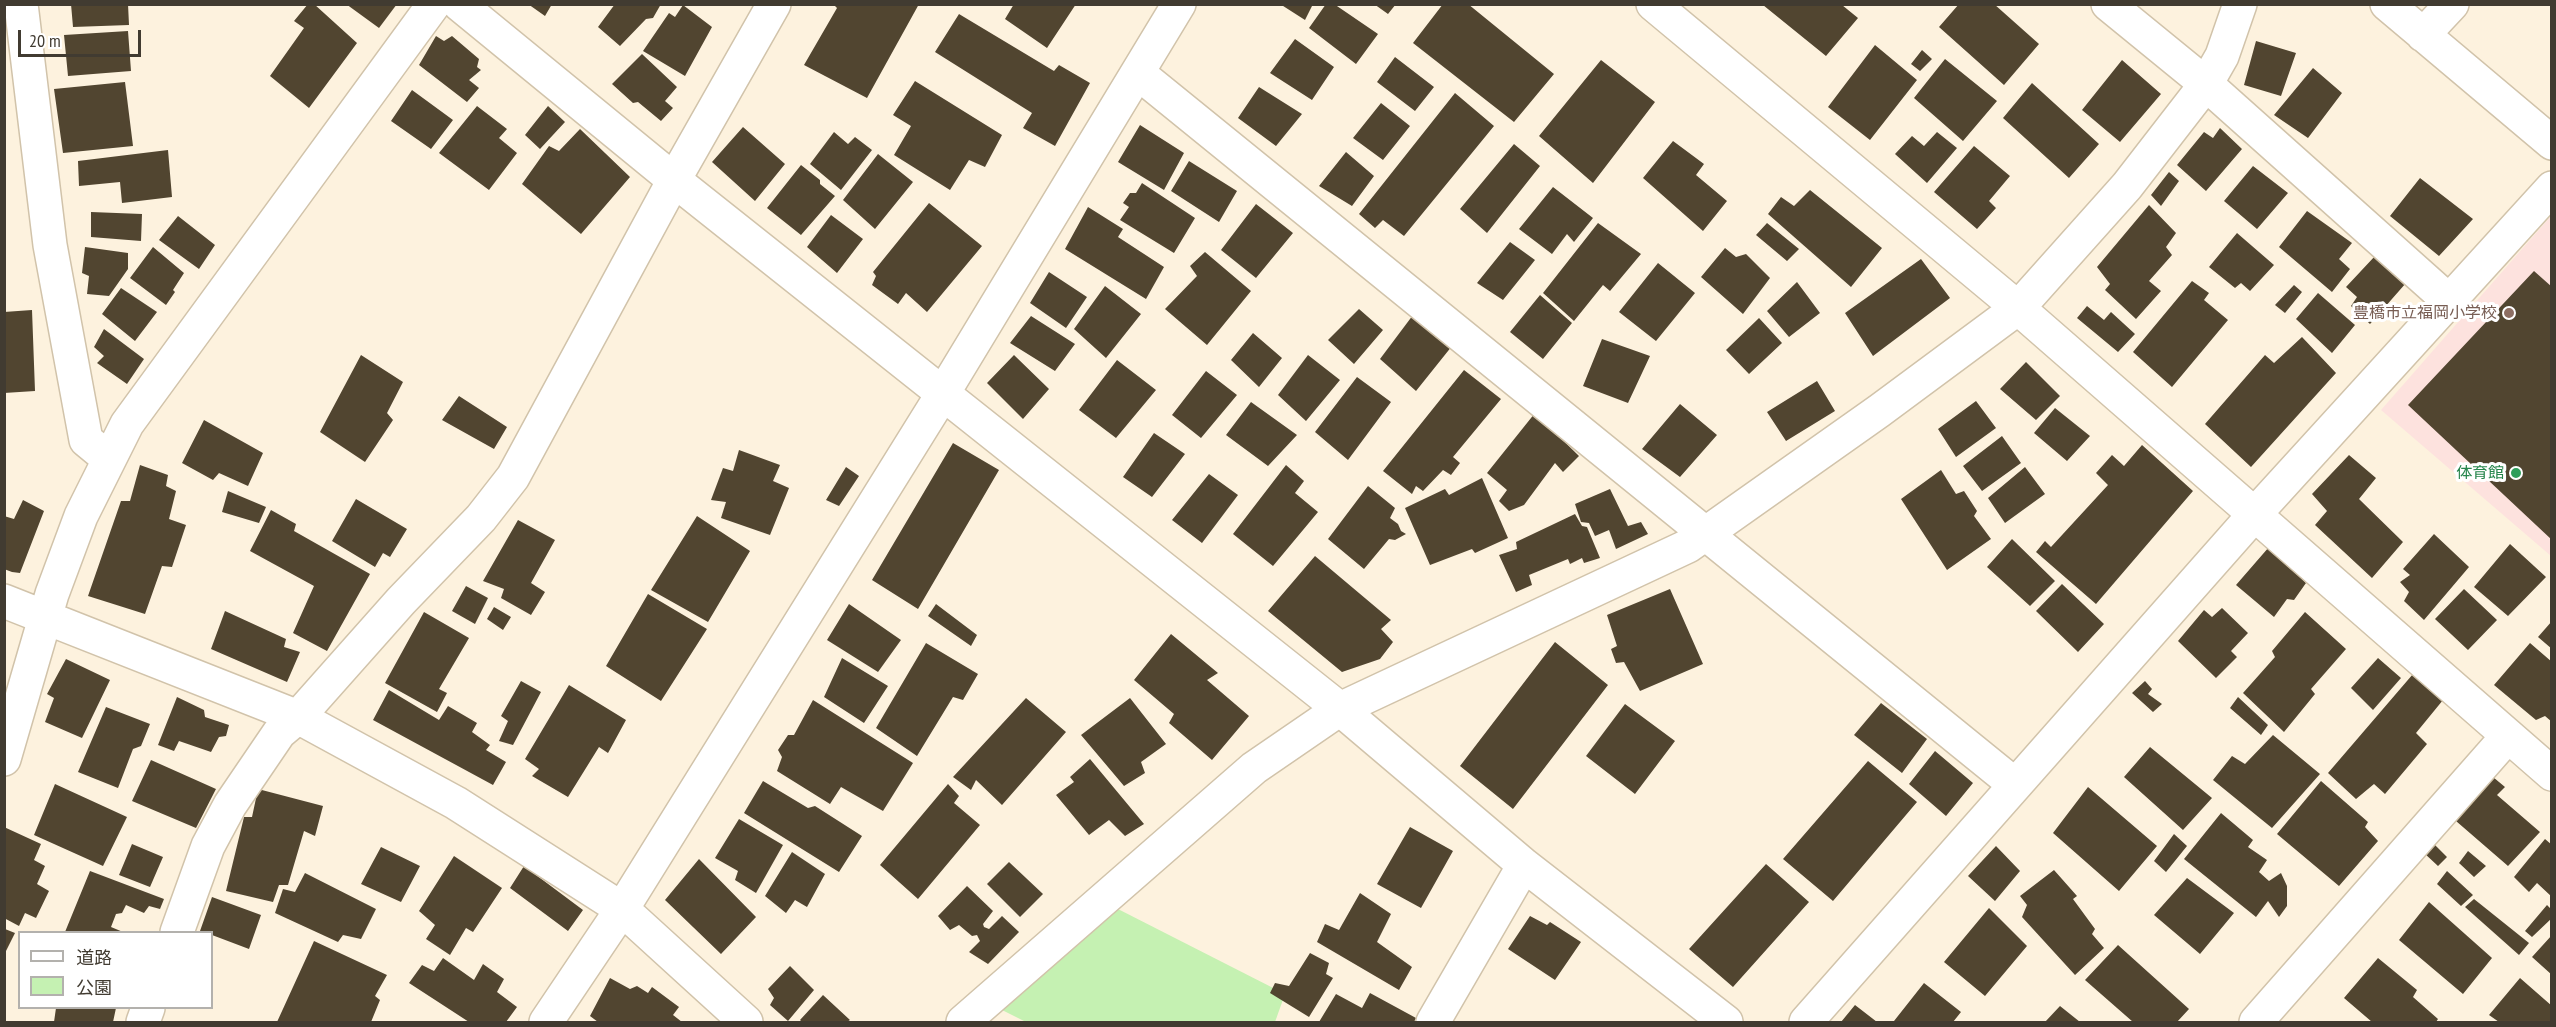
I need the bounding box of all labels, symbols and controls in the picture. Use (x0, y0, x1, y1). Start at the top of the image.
scale bar (21, 18, 144, 56)
text: 20 m (29, 29, 61, 52)
place label: 豊橋市立福岡小学校 (2353, 303, 2497, 323)
marker: 豊橋市立福岡小学校 (2502, 306, 2516, 320)
place label: 体育館 (2456, 463, 2504, 483)
marker: 体育館 (2509, 466, 2523, 480)
legend (18, 931, 213, 1009)
text: 道路 (76, 946, 112, 969)
text: 公園 (76, 976, 112, 999)

